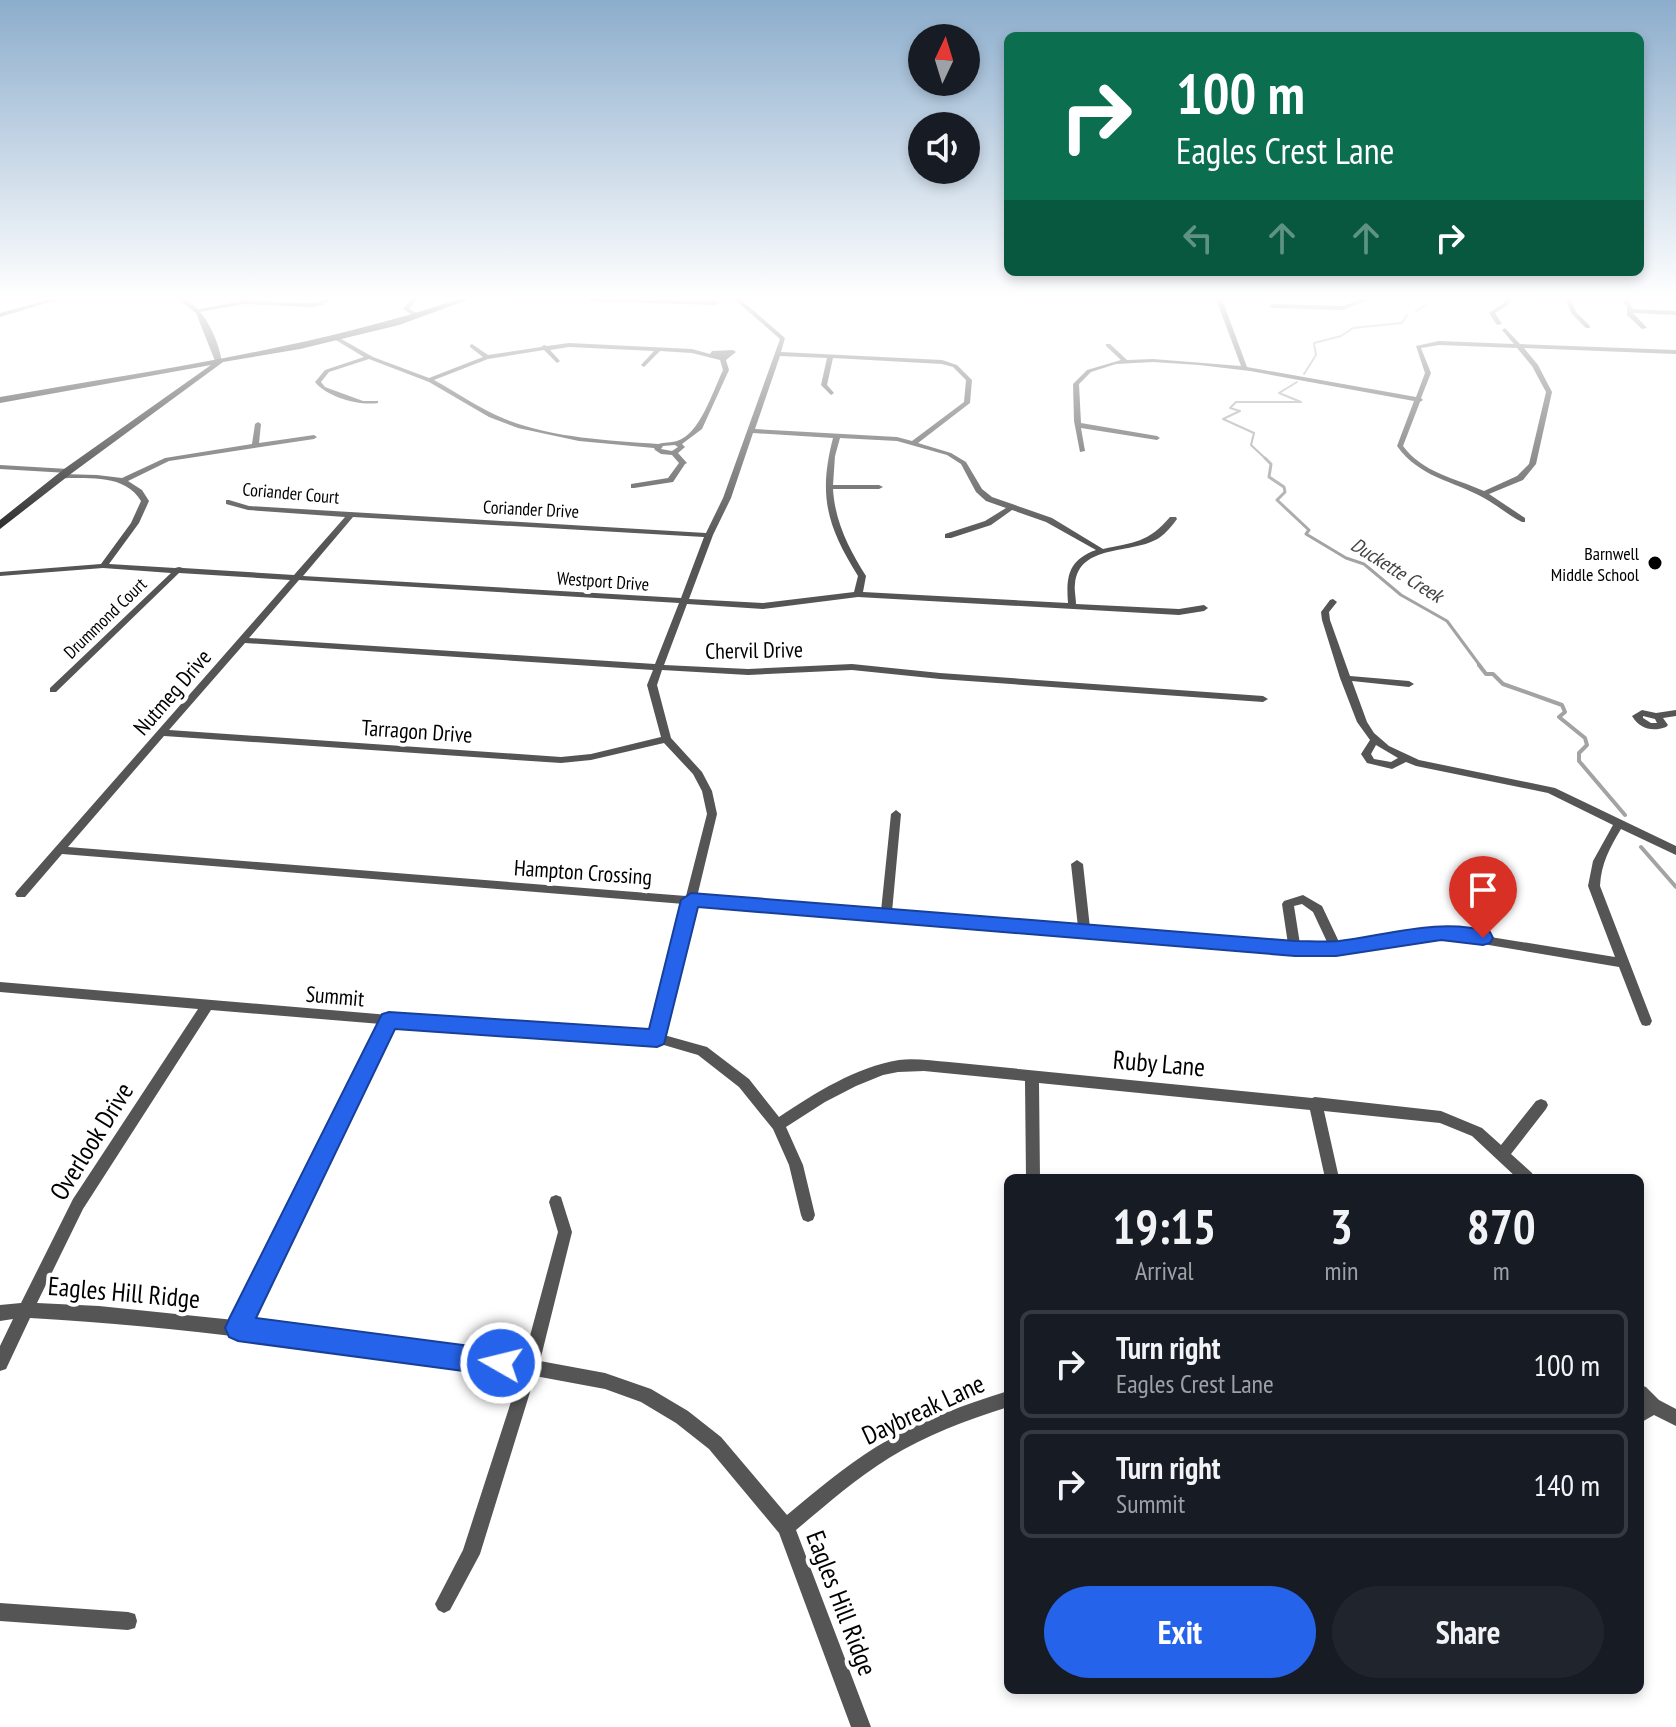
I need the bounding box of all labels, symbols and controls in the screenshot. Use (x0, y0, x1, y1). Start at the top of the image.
north arrow (908, 24, 980, 96)
map controls (908, 24, 980, 184)
text: 100 m (1176, 57, 1305, 129)
icon: right (1044, 64, 1148, 168)
button: sound (908, 112, 980, 184)
text: Eagles Crest Lane (1176, 127, 1394, 174)
icon: left (1176, 216, 1220, 260)
icon: ahead (1260, 216, 1304, 260)
icon: ahead (1344, 216, 1388, 260)
icon: right (1428, 216, 1472, 260)
street label: Coriander Court (242, 477, 340, 509)
street label: Coriander Drive (482, 495, 580, 523)
water label: Duckette Creek (1346, 531, 1450, 610)
place label: Barnwell Middle School (1551, 542, 1640, 586)
marker: Barnwell Middle School (1646, 554, 1664, 572)
street label: Westport Drive (556, 566, 650, 596)
street label: Drummond Court (59, 573, 151, 663)
street label: Chervil Drive (705, 635, 803, 665)
street label: Nutmeg Drive (127, 643, 217, 741)
street label: Tarragon Drive (361, 713, 473, 749)
street label: Hampton Crossing (513, 853, 653, 891)
pin (1449, 856, 1517, 938)
icon: arrive (1461, 868, 1505, 912)
street label: Summit (305, 980, 365, 1012)
street label: Ruby Lane (1112, 1043, 1206, 1083)
street label: Overlook Drive (42, 1076, 140, 1206)
text: 19:15 (1112, 1195, 1216, 1257)
text: 3 (1330, 1195, 1353, 1257)
text: 870 (1467, 1195, 1536, 1257)
text: Arrival (1135, 1254, 1194, 1287)
text: min (1324, 1254, 1358, 1287)
text: m (1493, 1254, 1510, 1287)
street label: Eagles Hill Ridge (47, 1269, 201, 1315)
position arrow (459, 1321, 543, 1405)
text: Turn right (1116, 1328, 1220, 1367)
icon: right (1048, 1342, 1092, 1386)
text: 100 m (1534, 1345, 1600, 1384)
street label: Daybreak Lane (857, 1366, 989, 1452)
text: Eagles Crest Lane (1116, 1367, 1274, 1400)
text: Turn right (1116, 1448, 1220, 1487)
icon: right (1048, 1462, 1092, 1506)
text: 140 m (1534, 1465, 1600, 1504)
text: Summit (1116, 1487, 1185, 1520)
street label: Eagles Hill Ridge (799, 1526, 885, 1680)
button: Exit (1044, 1586, 1316, 1678)
button: Share (1332, 1586, 1604, 1678)

